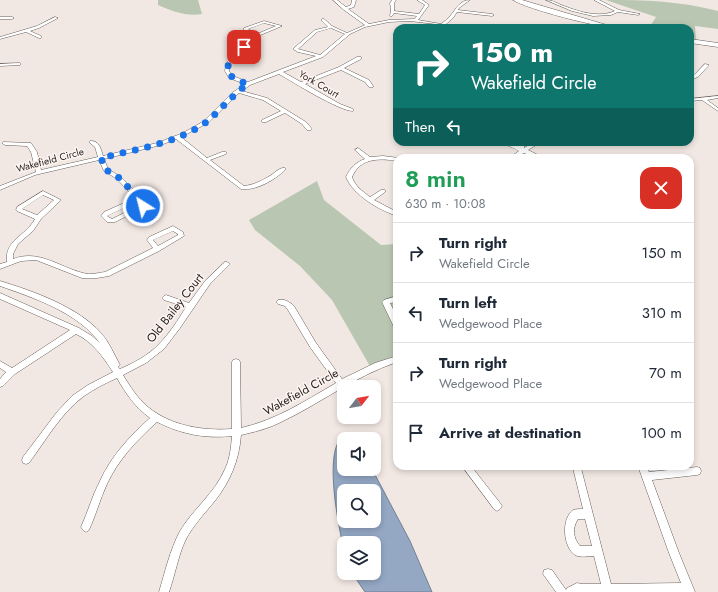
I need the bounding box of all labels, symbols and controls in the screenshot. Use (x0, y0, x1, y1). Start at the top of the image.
pin (227, 30, 261, 64)
text: 150 m (471, 32, 553, 73)
icon: arrive (233, 36, 255, 58)
icon: right (405, 40, 457, 92)
street label: York Court (296, 66, 342, 102)
text: Wakefield Circle (471, 70, 596, 96)
text: Then (405, 116, 435, 138)
icon: left (443, 116, 465, 138)
street label: Wakefield Circle (14, 144, 86, 176)
text: 8 min (405, 161, 466, 196)
button: close (640, 167, 682, 209)
position arrow (122, 185, 164, 227)
text: 630 m · 10:08 (405, 194, 486, 213)
text: Turn right (439, 232, 507, 254)
icon: right (405, 242, 427, 264)
text: 150 m (642, 242, 682, 264)
text: Wakefield Circle (439, 254, 530, 273)
street label: Old Bailey Court (142, 269, 208, 347)
text: Turn left (439, 292, 497, 314)
icon: left (405, 302, 427, 324)
text: 310 m (642, 302, 682, 324)
text: Wedgewood Place (439, 314, 542, 333)
text: Turn right (439, 352, 507, 374)
icon: right (405, 362, 427, 384)
text: 70 m (649, 362, 682, 384)
street label: Wakefield Circle (260, 364, 342, 420)
text: Wedgewood Place (439, 374, 542, 393)
north arrow (337, 380, 381, 424)
map controls (337, 380, 381, 580)
icon: arrive (405, 422, 427, 444)
text: Arrive at destination (439, 422, 581, 444)
text: 100 m (641, 422, 682, 444)
button: sound (337, 432, 381, 476)
button: search (337, 484, 381, 528)
button: layers (337, 536, 381, 580)

